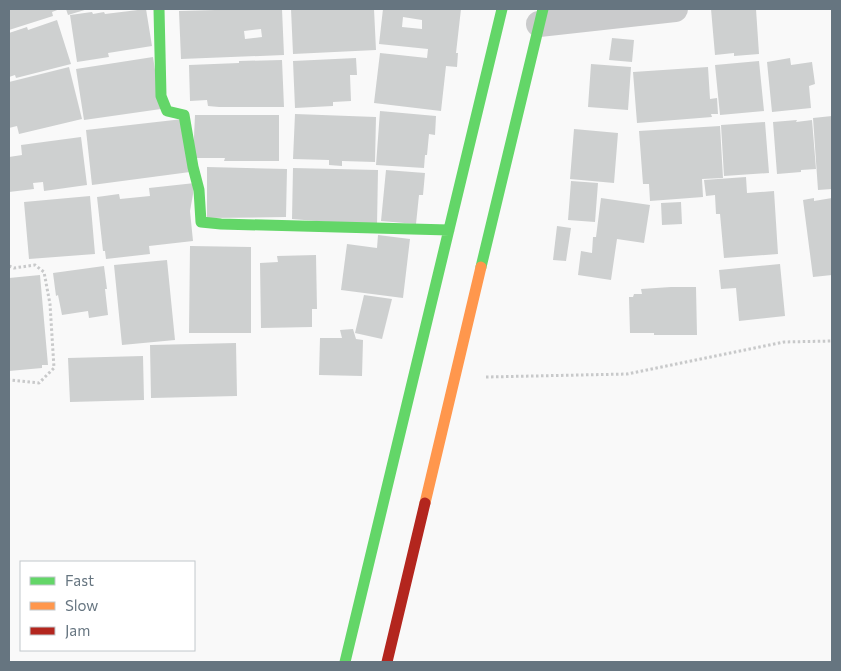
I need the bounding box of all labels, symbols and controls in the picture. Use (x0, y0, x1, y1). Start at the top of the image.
legend (20, 561, 195, 651)
text: Fast (65, 571, 94, 589)
text: Slow (65, 596, 98, 614)
text: Jam (65, 621, 90, 639)

